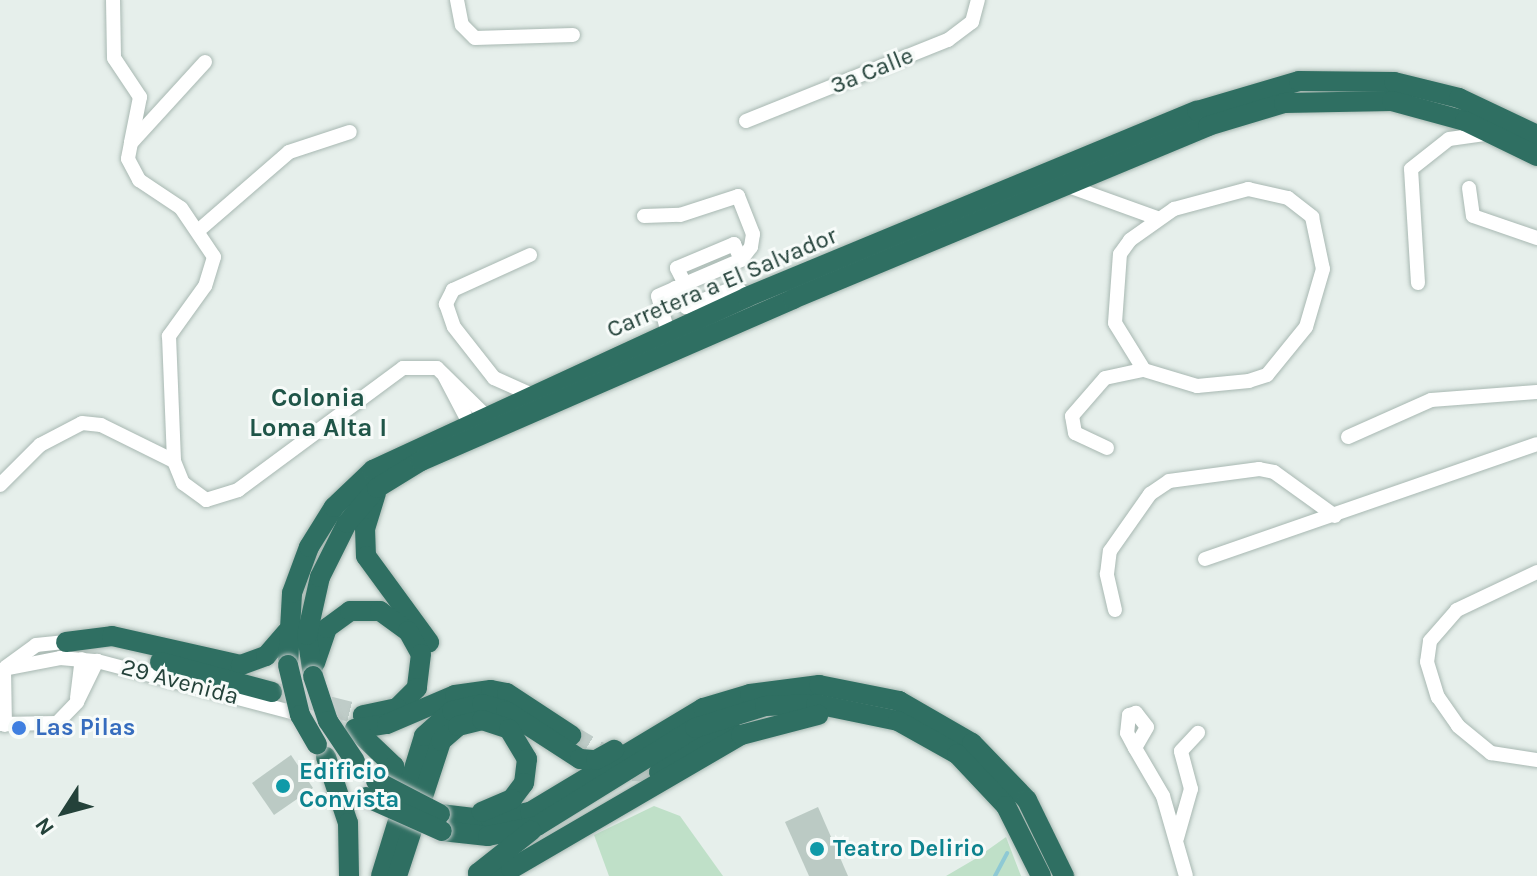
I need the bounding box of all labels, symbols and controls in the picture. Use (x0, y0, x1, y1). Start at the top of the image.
street label: 3a Calle (826, 41, 918, 101)
street label: Carretera a El Salvador (603, 221, 841, 345)
district label: Colonia Loma Alta I (249, 382, 387, 444)
street label: 29 Avenida (118, 653, 242, 711)
place label: Las Pilas (35, 714, 135, 742)
marker: Las Pilas (10, 719, 28, 737)
place label: Edificio Convista (299, 758, 399, 814)
north arrow (24, 772, 104, 852)
marker: Edificio Convista (274, 777, 292, 795)
text: N (29, 812, 60, 840)
place label: Teatro Delirio (833, 835, 984, 863)
marker: Teatro Delirio (808, 840, 826, 858)

